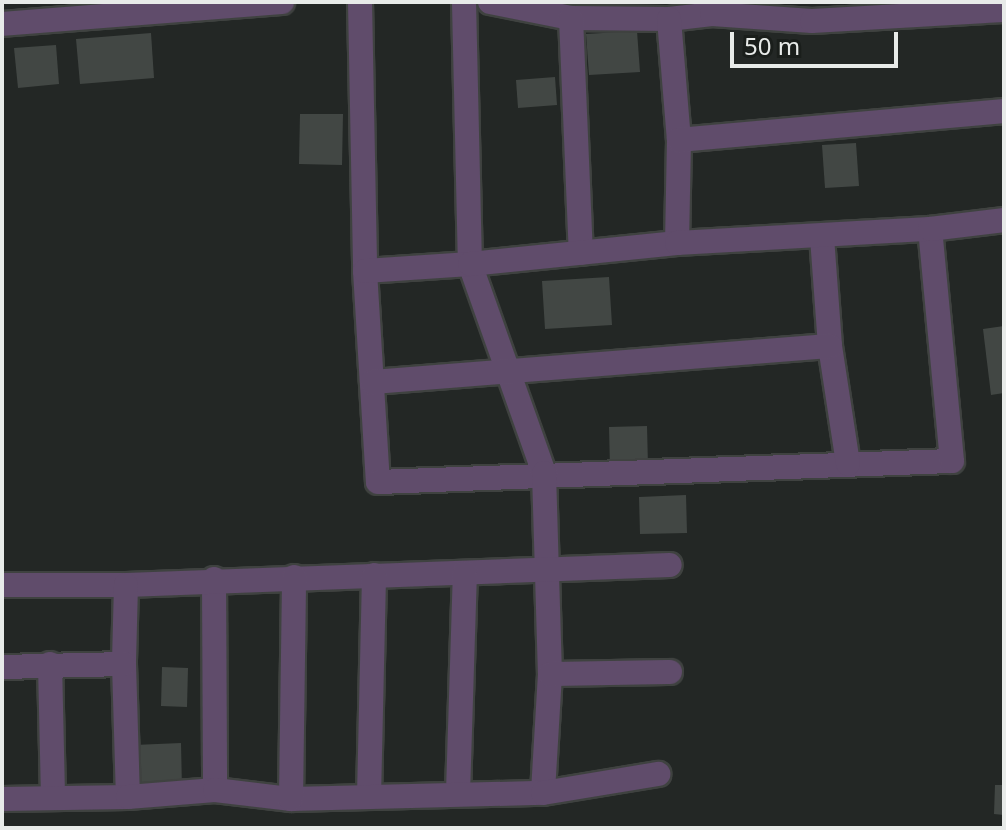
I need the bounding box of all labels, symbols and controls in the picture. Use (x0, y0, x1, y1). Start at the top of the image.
scale bar (734, 16, 902, 66)
text: 50 m (744, 29, 800, 62)

